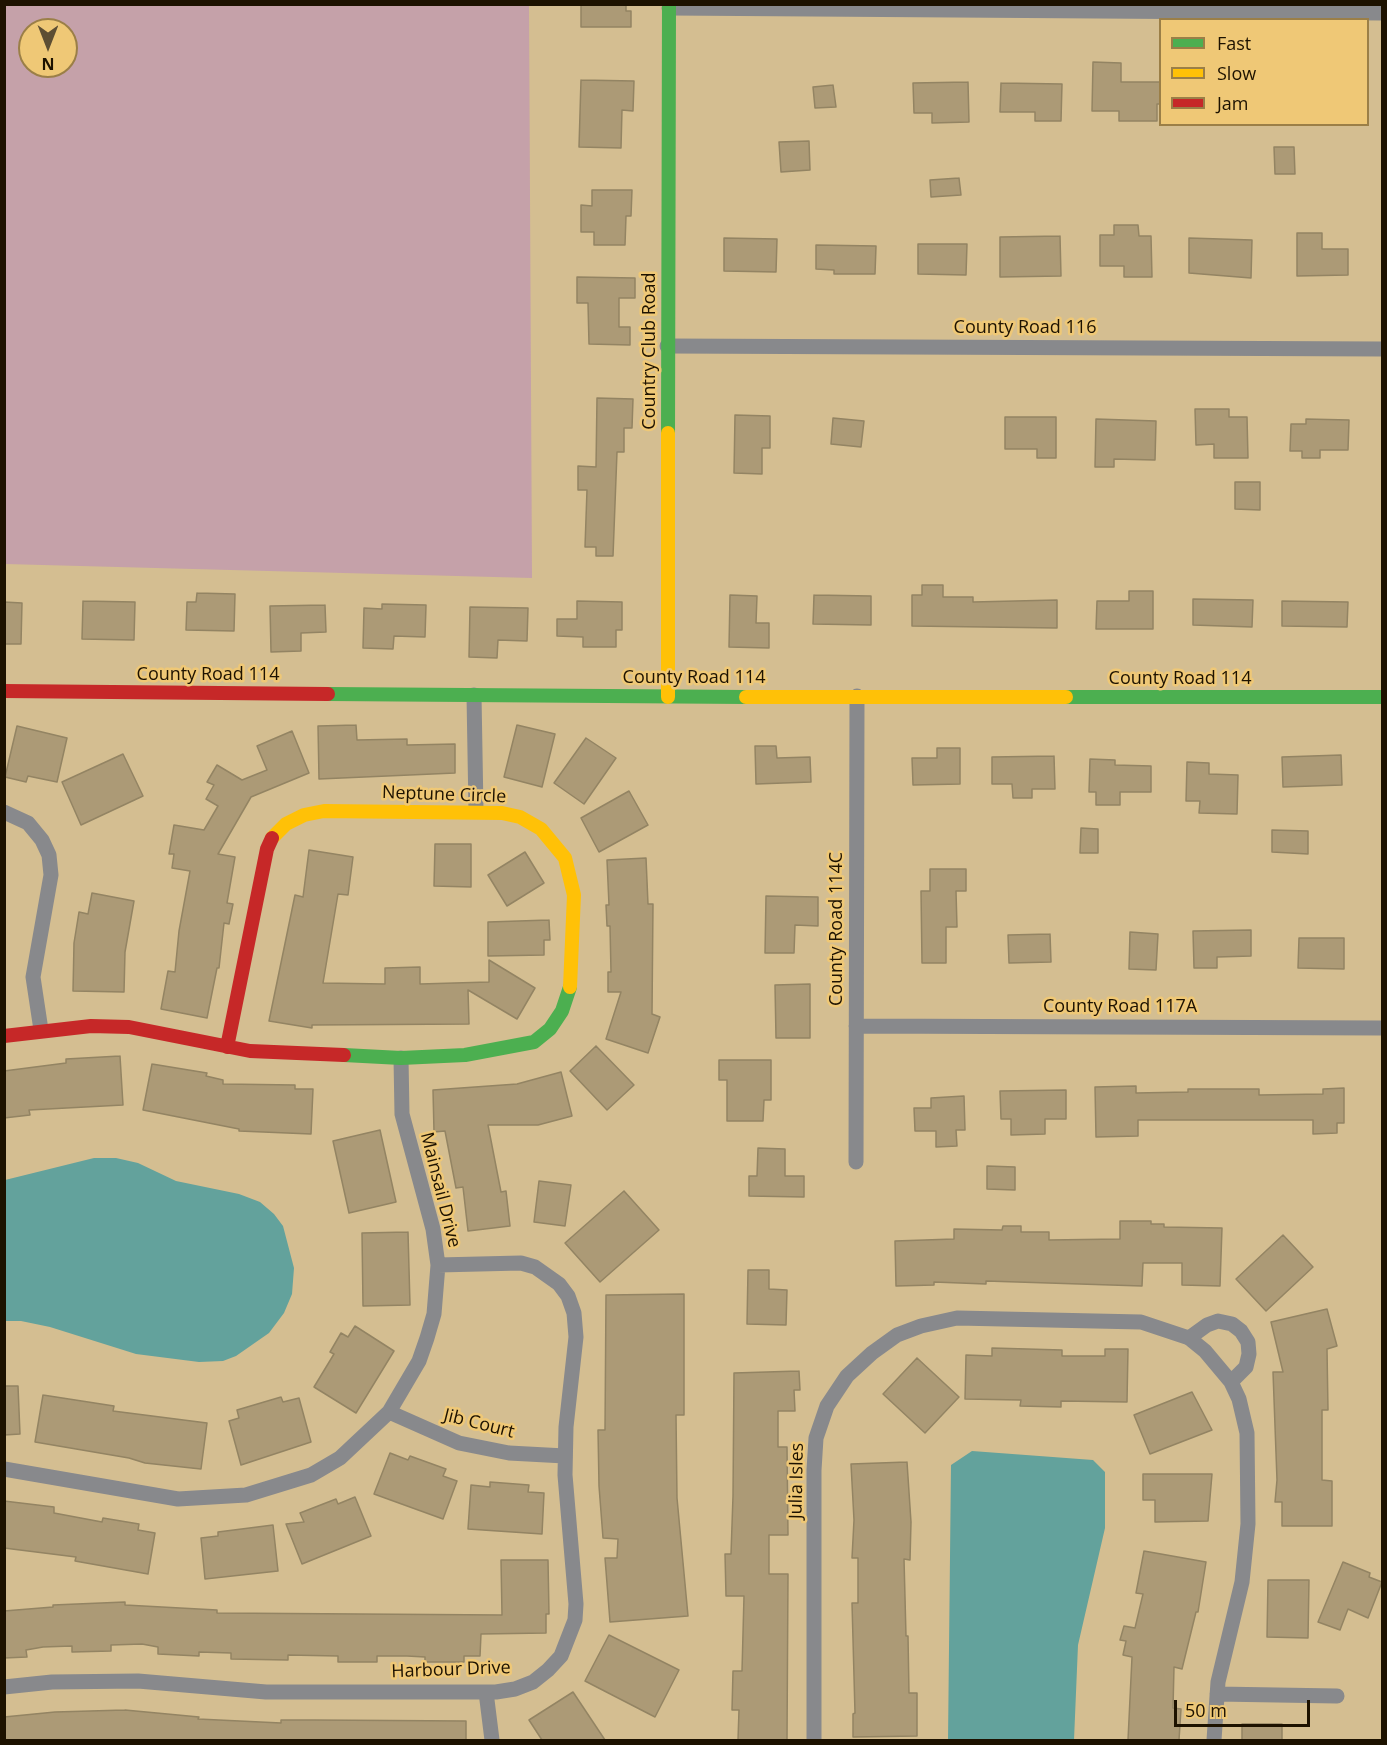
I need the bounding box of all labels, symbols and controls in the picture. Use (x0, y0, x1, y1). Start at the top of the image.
north arrow (18, 18, 78, 78)
legend (1159, 18, 1369, 126)
text: Fast (1217, 31, 1251, 55)
text: N (42, 53, 55, 75)
text: Slow (1217, 61, 1256, 85)
text: Jam (1217, 91, 1249, 115)
street label: Country Club Road (639, 272, 661, 430)
street label: County Road 116 (954, 317, 1096, 339)
street label: County Road 114 (137, 664, 279, 686)
street label: County Road 114 (623, 667, 765, 689)
street label: County Road 114 (1109, 668, 1251, 690)
street label: Neptune Circle (381, 782, 507, 808)
street label: County Road 114C (826, 852, 848, 1006)
street label: County Road 117A (1043, 996, 1197, 1018)
street label: Mainsail Drive (415, 1130, 465, 1250)
street label: Jib Court (441, 1405, 517, 1443)
street label: Julia Isles (786, 1443, 808, 1519)
street label: Harbour Drive (391, 1657, 511, 1683)
scale bar (1177, 1688, 1314, 1726)
text: 50 m (1185, 1698, 1227, 1722)

